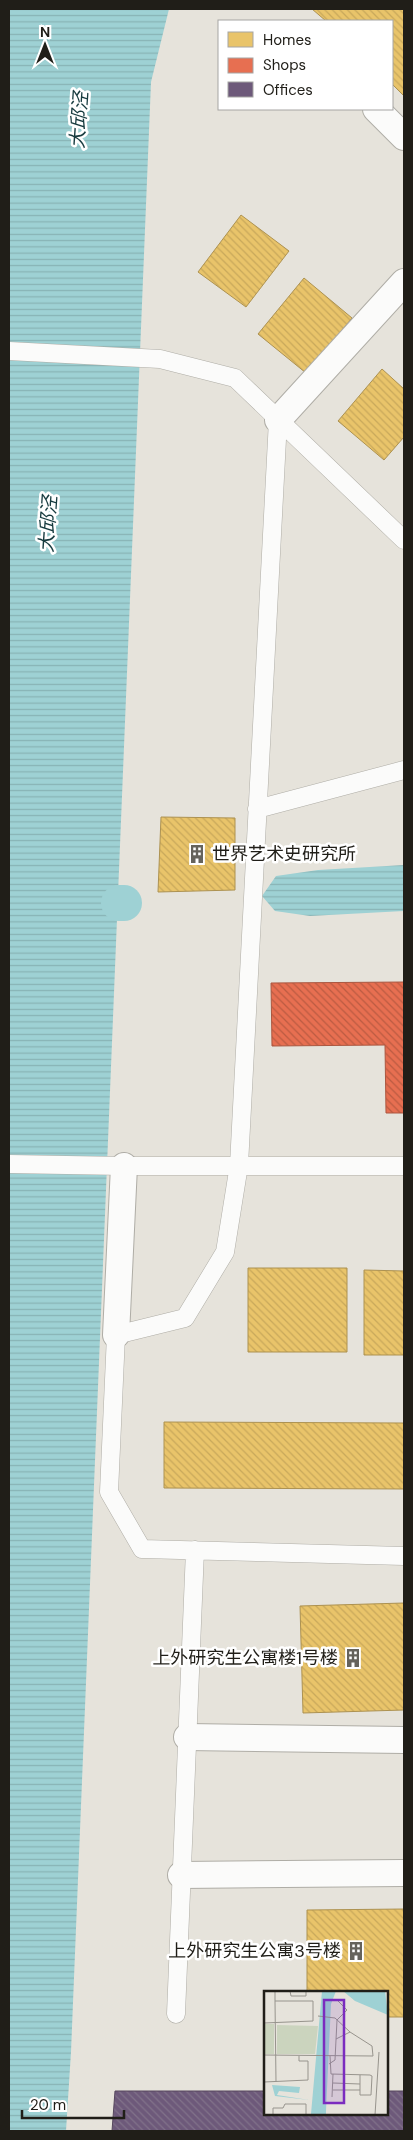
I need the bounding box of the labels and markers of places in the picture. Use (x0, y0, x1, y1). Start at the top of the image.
place label: 世界艺术史研究所 (212, 842, 356, 866)
building icon: 世界艺术史研究所 (186, 843, 208, 865)
place label: 上外研究生公寓楼1号楼 (152, 1646, 338, 1670)
building icon: 上外研究生公寓楼1号楼 (342, 1647, 364, 1669)
place label: 上外研究生公寓3号楼 (168, 1939, 341, 1963)
building icon: 上外研究生公寓3号楼 (345, 1940, 367, 1962)

